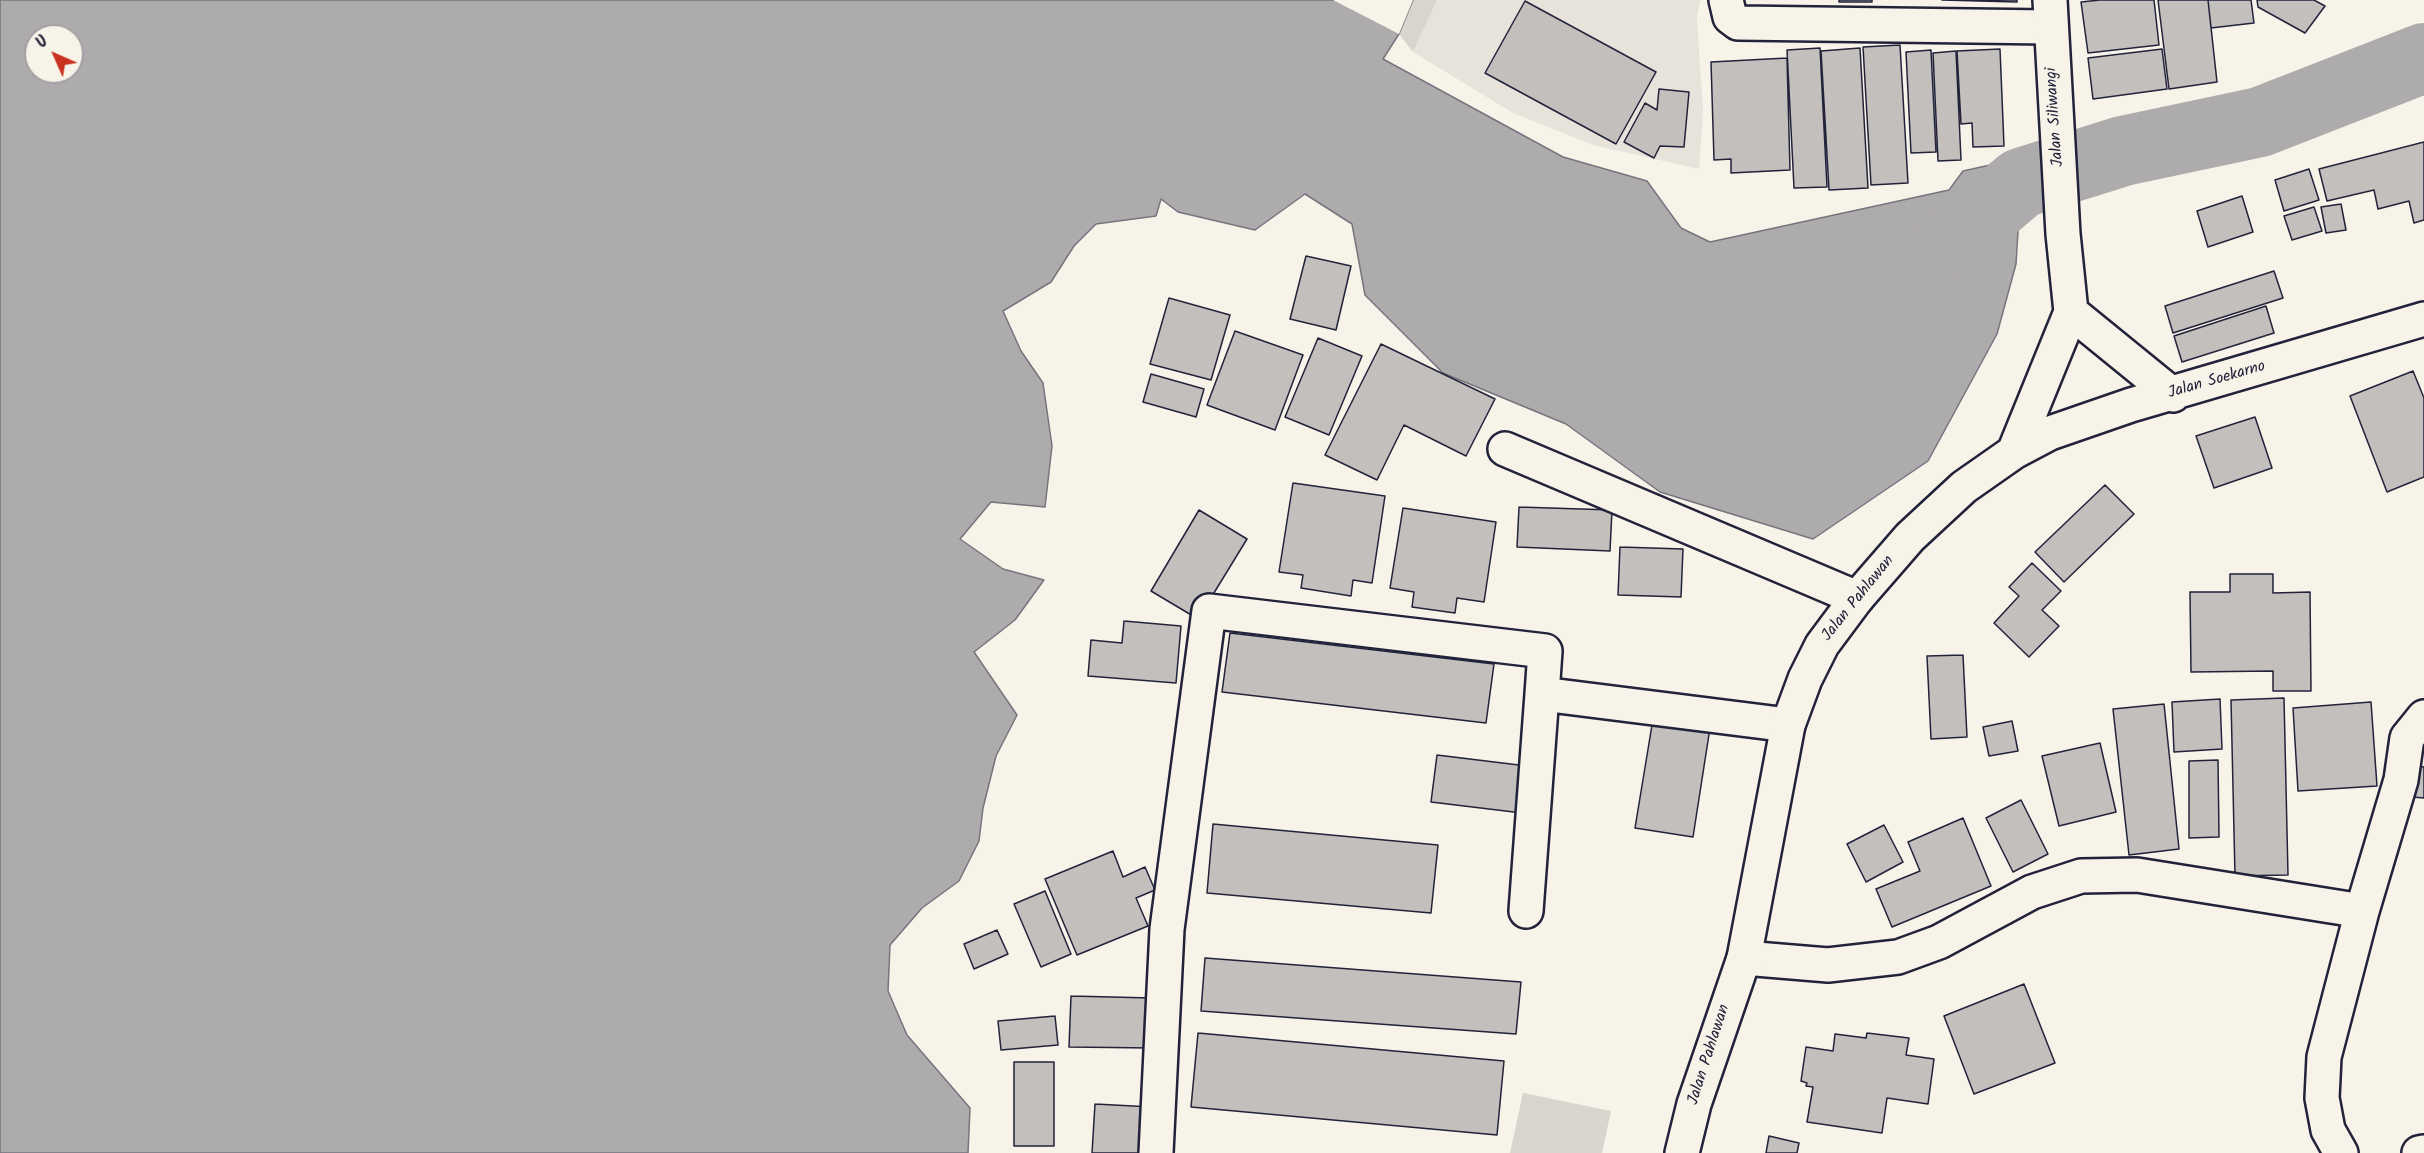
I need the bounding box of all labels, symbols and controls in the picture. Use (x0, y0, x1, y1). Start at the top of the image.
north arrow (24, 24, 84, 84)
text: U (30, 30, 55, 55)
street label: Jalan Siliwangi (2043, 67, 2069, 167)
street label: Jalan Soekarno (2166, 358, 2268, 404)
street label: Jalan Pahlawan (1819, 552, 1899, 646)
street label: Jalan Pahlawan (1685, 1002, 1735, 1108)

